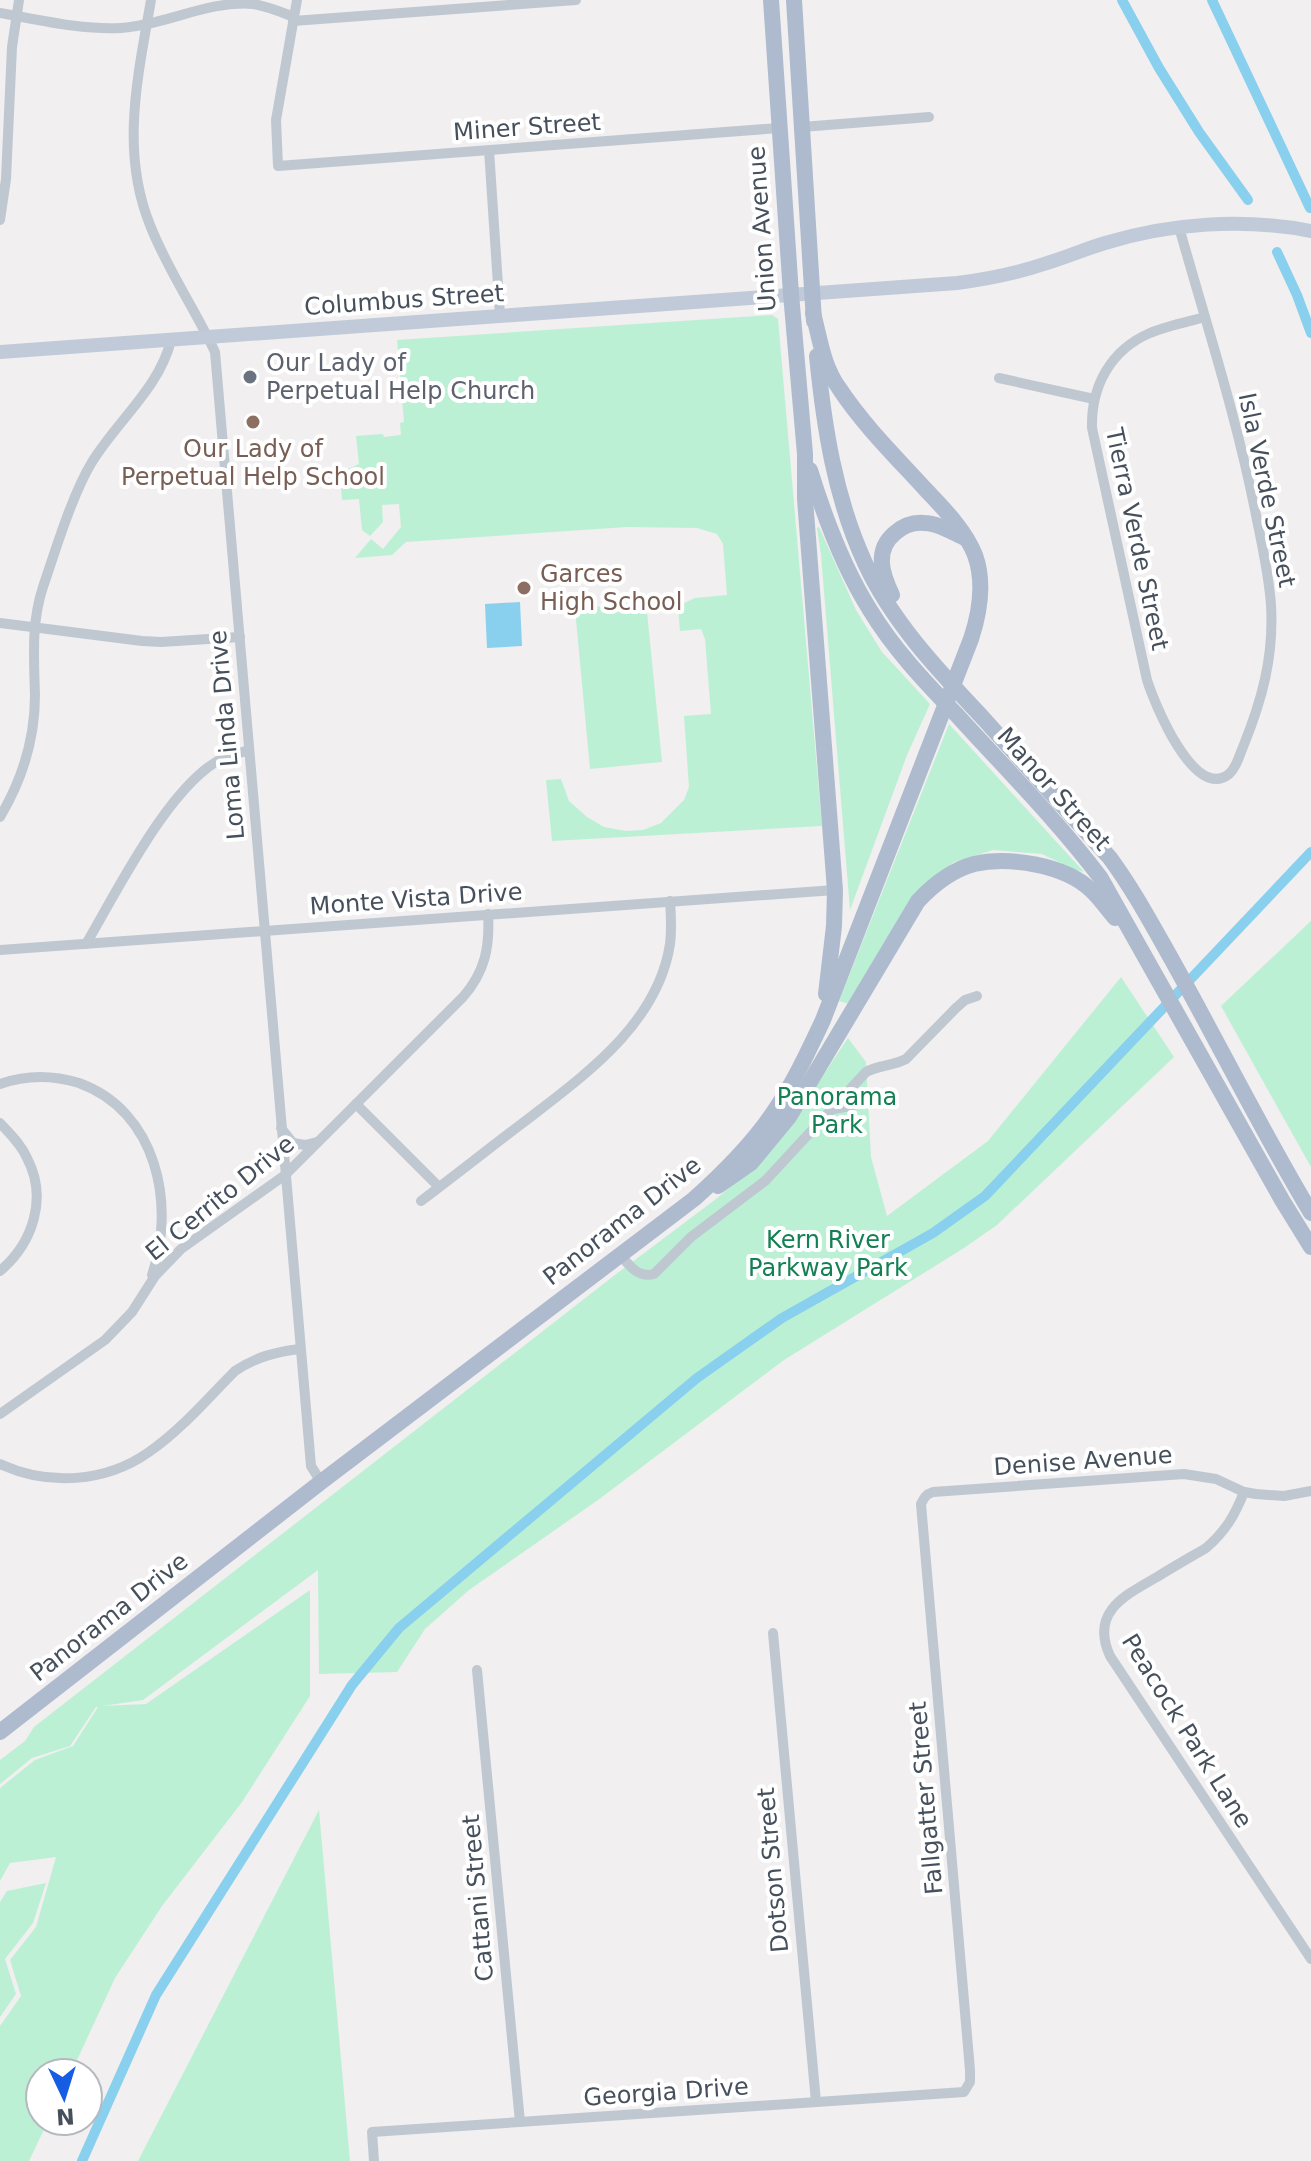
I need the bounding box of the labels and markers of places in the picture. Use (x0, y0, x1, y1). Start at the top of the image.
place label: Our Lady of Perpetual Help Church (266, 349, 535, 405)
marker: Our Lady of Perpetual Help Church (241, 368, 259, 386)
marker: Our Lady of Perpetual Help School (244, 413, 262, 431)
place label: Our Lady of Perpetual Help School (121, 435, 385, 491)
place label: Garces High School (540, 560, 682, 616)
marker: Garces High School (515, 579, 533, 597)

